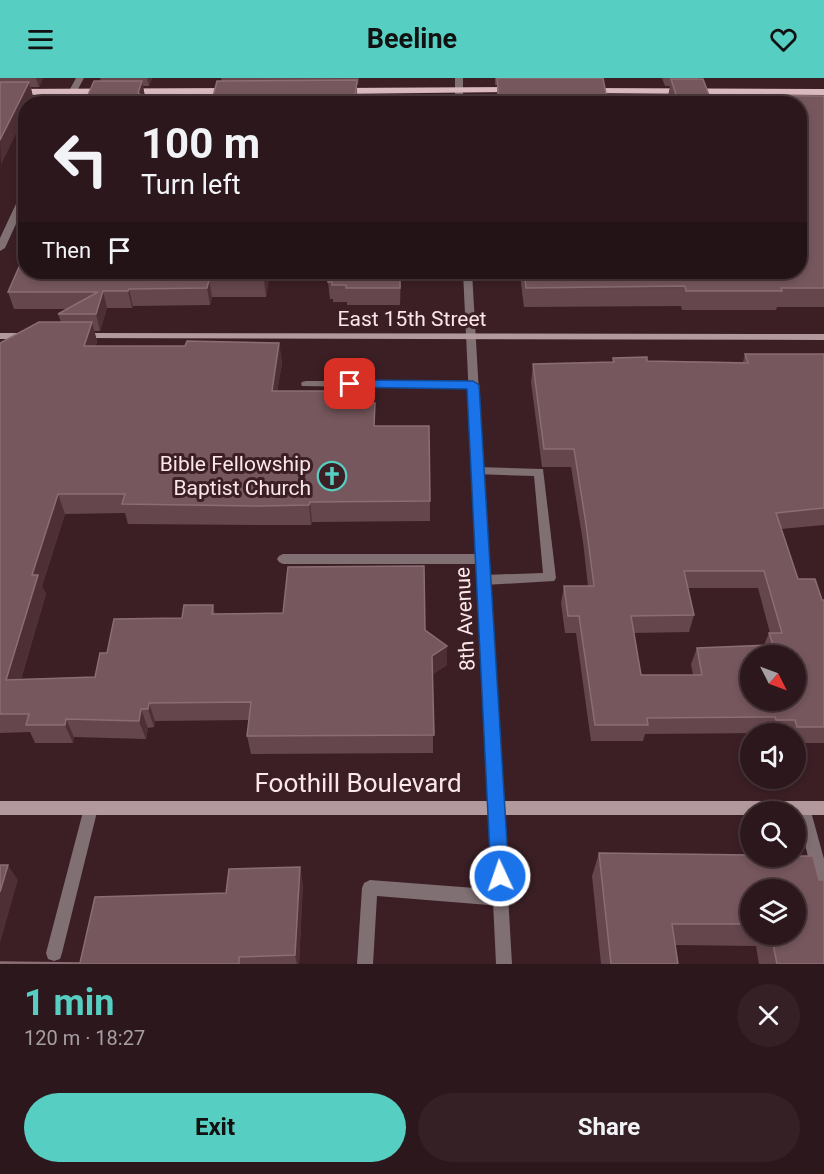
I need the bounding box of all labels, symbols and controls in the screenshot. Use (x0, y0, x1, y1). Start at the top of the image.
icon: menu (24, 23, 57, 56)
text: Beeline (367, 23, 457, 55)
icon: heart (767, 23, 800, 56)
text: 100 m (141, 119, 260, 168)
icon: left (42, 120, 120, 198)
text: Turn left (141, 169, 241, 201)
icon: arrive (103, 234, 136, 267)
text: Then (42, 238, 91, 263)
street label: East 15th Street (338, 307, 487, 331)
pin (324, 358, 375, 409)
icon: arrive (333, 367, 366, 400)
place label: Bible Fellowship Baptist Church (160, 452, 311, 500)
church icon: Bible Fellowship Baptist Church (316, 460, 348, 492)
street label: 8th Avenue (450, 566, 480, 672)
north arrow (740, 645, 806, 711)
map controls (740, 645, 806, 945)
button: sound (740, 723, 806, 789)
street label: Foothill Boulevard (254, 768, 462, 798)
button: search (740, 801, 806, 867)
position arrow (468, 844, 532, 908)
button: layers (740, 879, 806, 945)
text: 1 min (24, 982, 115, 1024)
button: close (737, 984, 800, 1047)
text: 120 m · 18:27 (24, 1026, 145, 1050)
button: Exit (24, 1093, 406, 1162)
button: Share (418, 1093, 800, 1162)

